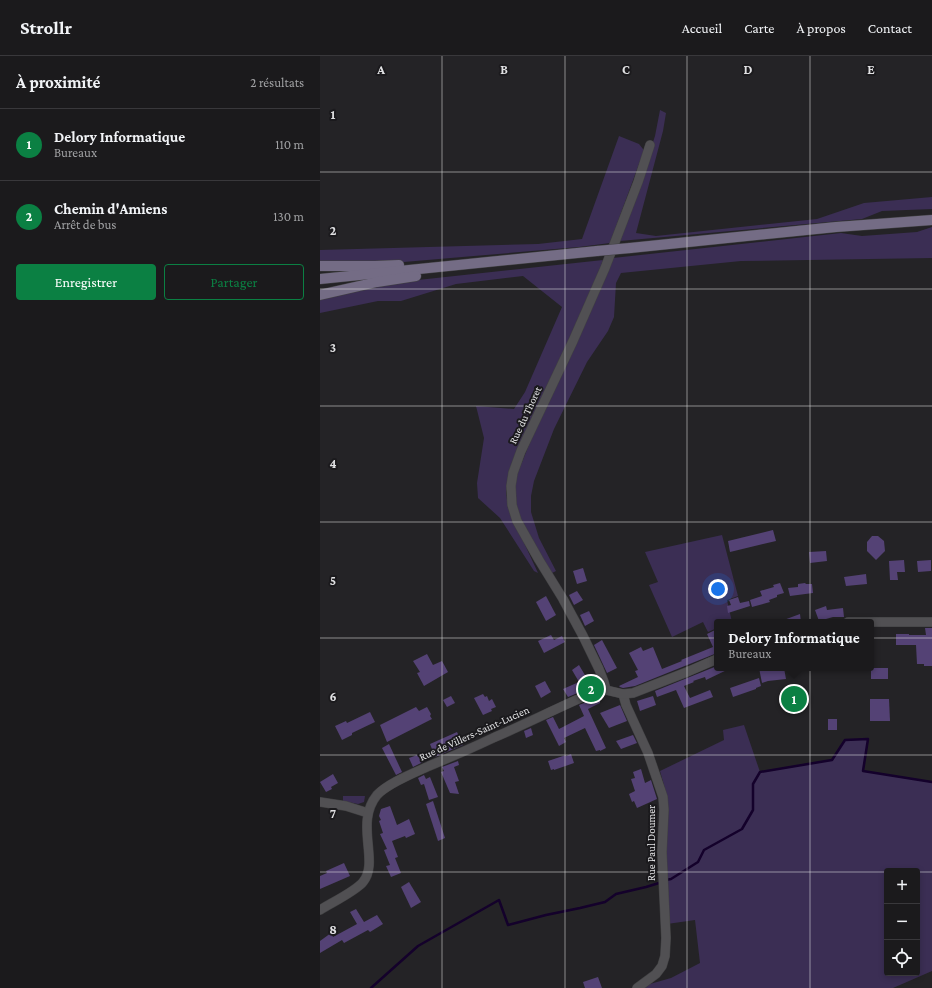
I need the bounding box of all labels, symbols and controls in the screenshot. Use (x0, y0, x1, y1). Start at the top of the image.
text: Strollr (20, 17, 72, 38)
text: Accueil (682, 20, 722, 36)
text: Carte (744, 20, 775, 36)
text: À propos (797, 20, 846, 36)
text: Contact (868, 20, 912, 36)
text: A (376, 62, 385, 77)
text: B (500, 62, 508, 77)
text: C (622, 62, 630, 77)
text: D (744, 62, 753, 77)
text: E (867, 62, 875, 77)
text: À proximité (16, 73, 100, 92)
text: 2 résultats (250, 75, 304, 90)
text: 1 (331, 107, 336, 122)
text: Delory Informatique (54, 129, 185, 145)
text: 1 (27, 137, 31, 152)
text: 110 m (275, 137, 304, 152)
text: Bureaux (54, 145, 97, 160)
text: Chemin d'Amiens (54, 201, 167, 217)
text: 2 (26, 209, 32, 224)
text: 130 m (273, 209, 304, 224)
text: Arrêt de bus (54, 217, 116, 232)
text: 2 (330, 223, 337, 238)
button: Enregistrer (16, 264, 156, 300)
button: Partager (164, 264, 304, 300)
text: 3 (330, 340, 336, 355)
street label: Rue du Thoret (506, 384, 544, 446)
text: 4 (329, 456, 337, 471)
text: 5 (330, 573, 336, 588)
your location (708, 579, 728, 599)
popup (714, 619, 874, 671)
text: Delory Informatique (728, 630, 860, 646)
text: Bureaux (728, 646, 771, 661)
pin: 2 (578, 674, 604, 704)
pin: 1 (781, 684, 807, 714)
text: 6 (329, 689, 337, 704)
street label: Rue de Villers-Saint-Lucien (417, 703, 531, 763)
street label: Rue Paul Doumer (645, 805, 657, 881)
text: 7 (330, 806, 336, 821)
map controls (884, 868, 920, 976)
button: + (884, 868, 920, 904)
button: − (884, 904, 920, 940)
text: 8 (329, 922, 337, 937)
button: locate (884, 940, 920, 976)

